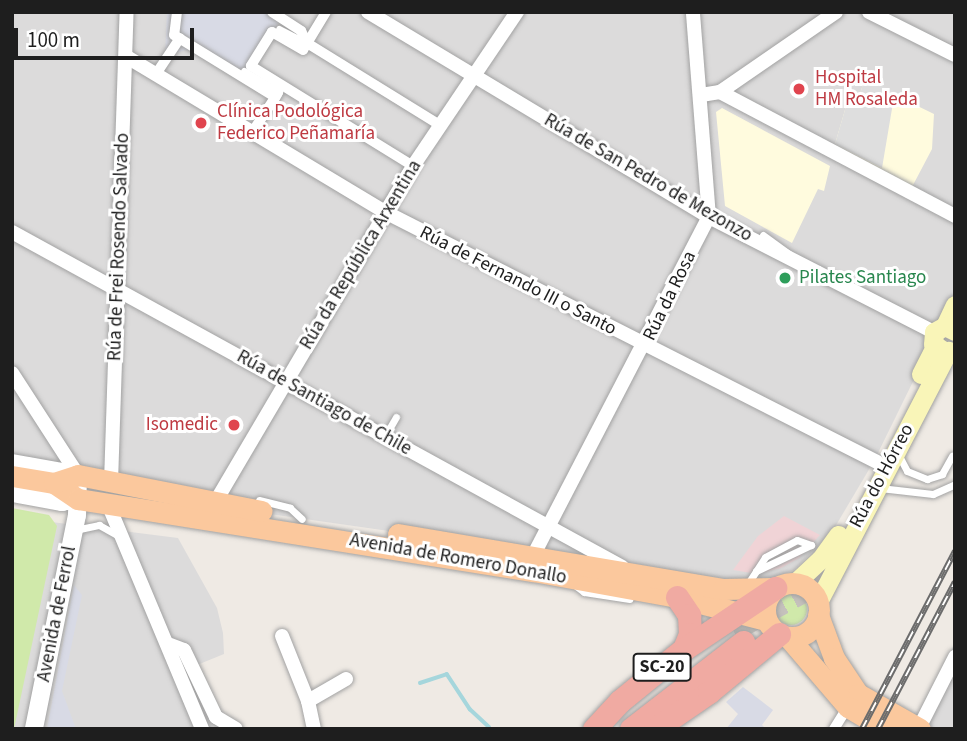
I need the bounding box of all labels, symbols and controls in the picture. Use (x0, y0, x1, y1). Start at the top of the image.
scale bar (18, 14, 198, 58)
text: 100 m (27, 25, 80, 55)
place label: Hospital HM Rosaleda (815, 67, 918, 111)
marker: Hospital HM Rosaleda (789, 79, 809, 99)
place label: Clínica Podológica Federico Peñamaría (217, 101, 375, 145)
street label: Rúa de San Pedro de Mezonzo (540, 109, 756, 247)
marker: Clínica Podológica Federico Peñamaría (191, 113, 211, 133)
street label: Rúa de Frei Rosendo Salvado (104, 132, 134, 362)
street label: Rúa da República Arxentina (295, 156, 427, 354)
street label: Rúa de Fernando III o Santo (416, 221, 620, 341)
street label: Rúa da Rosa (639, 247, 701, 345)
place label: Pilates Santiago (799, 267, 926, 289)
marker: Pilates Santiago (777, 270, 793, 286)
street label: Rúa de Santiago de Chile (233, 345, 415, 461)
place label: Isomedic (146, 414, 218, 436)
marker: Isomedic (224, 415, 244, 435)
street label: Rúa do Hórreo (845, 420, 919, 532)
street label: Avenida de Romero Donallo (348, 529, 568, 589)
street label: Avenida de Ferrol (33, 544, 81, 684)
road number: SC-20 (632, 652, 692, 682)

